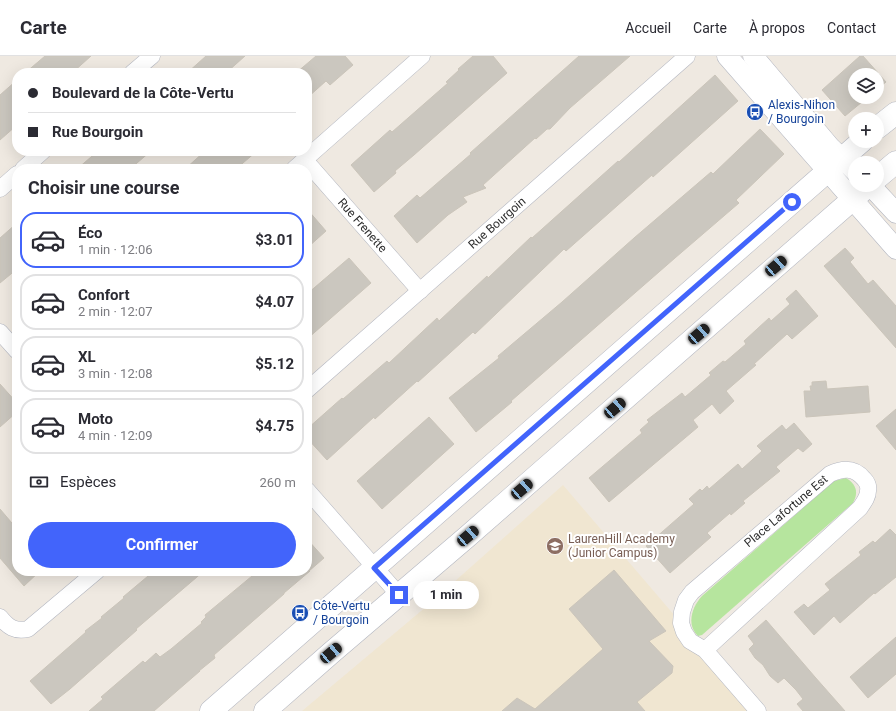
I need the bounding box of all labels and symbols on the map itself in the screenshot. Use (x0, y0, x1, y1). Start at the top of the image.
place label: Alexis-Nihon / Bourgoin (768, 98, 835, 126)
bus stop icon: Alexis-Nihon / Bourgoin (745, 102, 765, 122)
route start (783, 193, 801, 211)
street label: Rue Bourgoin (466, 194, 528, 252)
street label: Rue Frenette (335, 195, 390, 255)
car (763, 254, 789, 278)
car (686, 322, 712, 346)
car (602, 396, 628, 420)
street label: Place Lafortune Est (741, 472, 831, 550)
car (509, 477, 535, 501)
car (455, 524, 481, 548)
place label: LaurenHill Academy (Junior Campus) (568, 532, 675, 560)
school or university icon: LaurenHill Academy (Junior Campus) (545, 536, 565, 556)
callout: 1 min (413, 581, 479, 609)
route end (390, 586, 408, 604)
place label: Côte-Vertu / Bourgoin (313, 599, 370, 627)
bus stop icon: Côte-Vertu / Bourgoin (290, 603, 310, 623)
car (318, 641, 344, 665)

